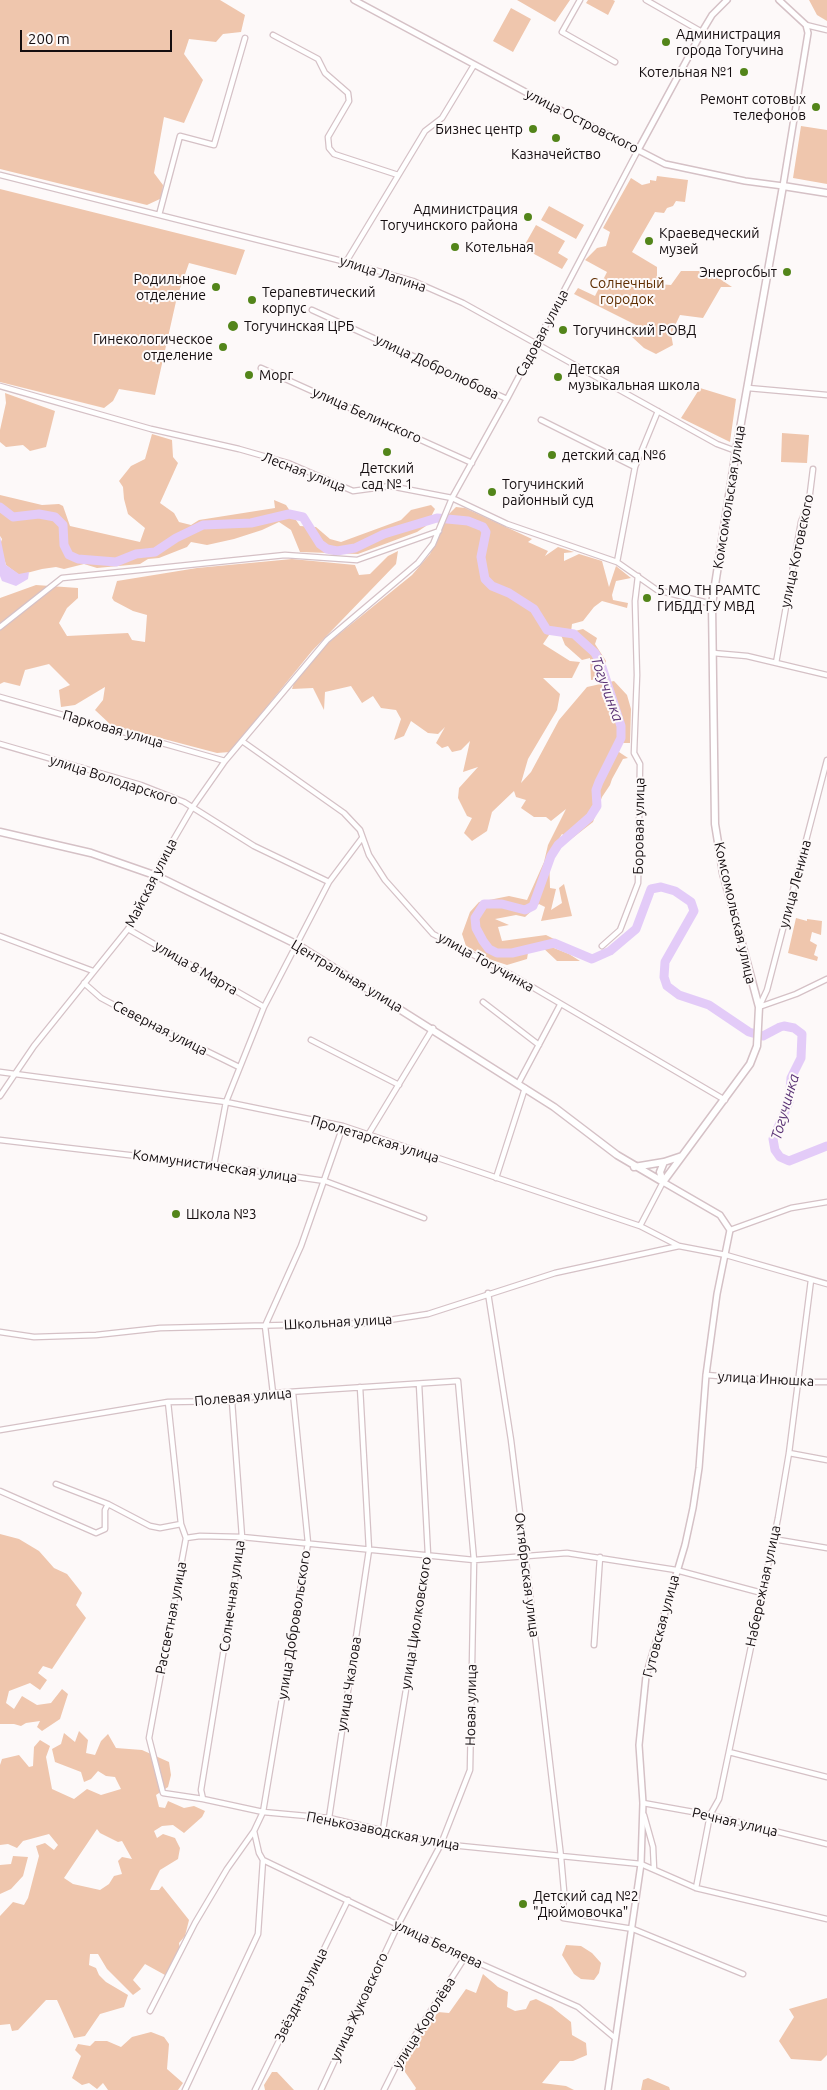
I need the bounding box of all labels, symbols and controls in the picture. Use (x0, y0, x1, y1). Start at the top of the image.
scale bar (22, 20, 175, 52)
place label: Администрация города Тогучина (676, 26, 784, 58)
text: 200 m (28, 30, 70, 47)
marker: Администрация города Тогучина (660, 36, 672, 48)
place label: Котельная №1 (639, 64, 734, 80)
marker: Котельная №1 (738, 66, 750, 78)
street label: улица Островского (523, 85, 641, 157)
place label: Ремонт сотовых телефонов (700, 91, 806, 124)
marker: Ремонт сотовых телефонов (810, 101, 822, 113)
place label: Бизнес центр (435, 121, 523, 137)
marker: Бизнес центр (527, 123, 539, 135)
marker: Казначейство (550, 132, 562, 144)
place label: Казначейство (511, 146, 601, 162)
place label: Администрация Тогучинского района (380, 201, 518, 233)
marker: Администрация Тогучинского района (522, 211, 534, 223)
place label: Краеведческий музей (659, 225, 760, 258)
marker: Краеведческий музей (643, 235, 655, 247)
place label: Котельная (465, 239, 534, 255)
marker: Котельная (449, 241, 461, 253)
street label: улица Лапина (338, 252, 428, 296)
place label: Энергосбыт (699, 264, 777, 280)
marker: Энергосбыт (781, 266, 793, 278)
place label: Родильное отделение (134, 271, 206, 304)
park label: Солнечный городок (589, 275, 665, 308)
marker: Родильное отделение (210, 281, 222, 293)
place label: Терапевтический корпус (262, 284, 376, 316)
street label: Садовая улица (512, 287, 572, 379)
marker: Терапевтический корпус (246, 294, 258, 306)
place label: Тогучинская ЦРБ (244, 318, 354, 334)
marker: Тогучинская ЦРБ (226, 319, 240, 333)
place label: Тогучинский РОВД (573, 322, 696, 338)
marker: Тогучинский РОВД (557, 324, 569, 336)
place label: Гинекологическое отделение (93, 331, 213, 364)
street label: улица Добролюбова (372, 331, 502, 403)
marker: Гинекологическое отделение (217, 341, 229, 353)
place label: Детская музыкальная школа (568, 361, 700, 394)
place label: Морг (259, 367, 293, 383)
marker: Морг (243, 369, 255, 381)
marker: Детская музыкальная школа (552, 371, 564, 383)
street label: улица Белинского (310, 383, 424, 447)
street label: Комсомольская улица (709, 424, 749, 570)
marker: Детский сад № 1 (381, 446, 393, 458)
place label: детский сад №6 (562, 447, 666, 463)
street label: Лесная улица (260, 448, 348, 496)
marker: детский сад №6 (546, 449, 558, 461)
place label: Детский сад № 1 (360, 460, 414, 492)
place label: Тогучинский районный суд (502, 476, 594, 508)
marker: Тогучинский районный суд (486, 486, 498, 498)
street label: улица Котовского (777, 493, 817, 609)
place label: 5 МО ТН РАМТС ГИБДД ГУ МВД (657, 582, 760, 614)
marker: 5 МО ТН РАМТС ГИБДД ГУ МВД (641, 592, 653, 604)
water label: Тогучинка (587, 654, 627, 724)
street label: Парковая улица (61, 707, 165, 751)
street label: улица Володарского (48, 751, 180, 809)
street label: Боровая улица (630, 777, 648, 875)
street label: Майская улица (121, 836, 181, 930)
street label: улица Ленина (775, 838, 815, 930)
street label: Комсомольская улица (710, 840, 760, 986)
street label: улица Тогучинка (435, 929, 537, 995)
street label: Центральная улица (288, 936, 406, 1016)
street label: улица 8 Марта (151, 937, 241, 999)
street label: Северная улица (110, 997, 210, 1059)
water label: Тогучинка (767, 1072, 803, 1142)
street label: Пролетарская улица (309, 1111, 441, 1167)
street label: Коммунистическая улица (131, 1146, 299, 1186)
place label: Школа №3 (186, 1206, 257, 1222)
marker: Школа №3 (170, 1208, 182, 1220)
street label: Школьная улица (283, 1311, 393, 1333)
street label: улица Инюшка (717, 1368, 815, 1390)
street label: Полевая улица (194, 1384, 292, 1410)
street label: Октябрьская улица (511, 1512, 543, 1638)
street label: Набережная улица (742, 1524, 784, 1648)
street label: Солнечная улица (216, 1539, 248, 1653)
street label: улица Добровольского (274, 1549, 314, 1701)
street label: улица Циолковского (397, 1555, 435, 1691)
street label: Рассветная улица (152, 1560, 190, 1676)
street label: Гутовская улица (639, 1573, 683, 1679)
street label: улица Чкалова (333, 1635, 365, 1733)
street label: Новая улица (462, 1664, 480, 1746)
street label: Речная улица (690, 1804, 780, 1840)
street label: Пенькозаводская улица (305, 1808, 461, 1854)
place label: Детский сад №2 "Дюймовочка" (533, 1888, 639, 1920)
marker: Детский сад №2 "Дюймовочка" (517, 1898, 529, 1910)
street label: улица Беляева (391, 1916, 485, 1972)
street label: Звёздная улица (271, 1945, 331, 2045)
street label: улица Жуковского (326, 1950, 392, 2064)
street label: улица Королёва (389, 1974, 459, 2072)

